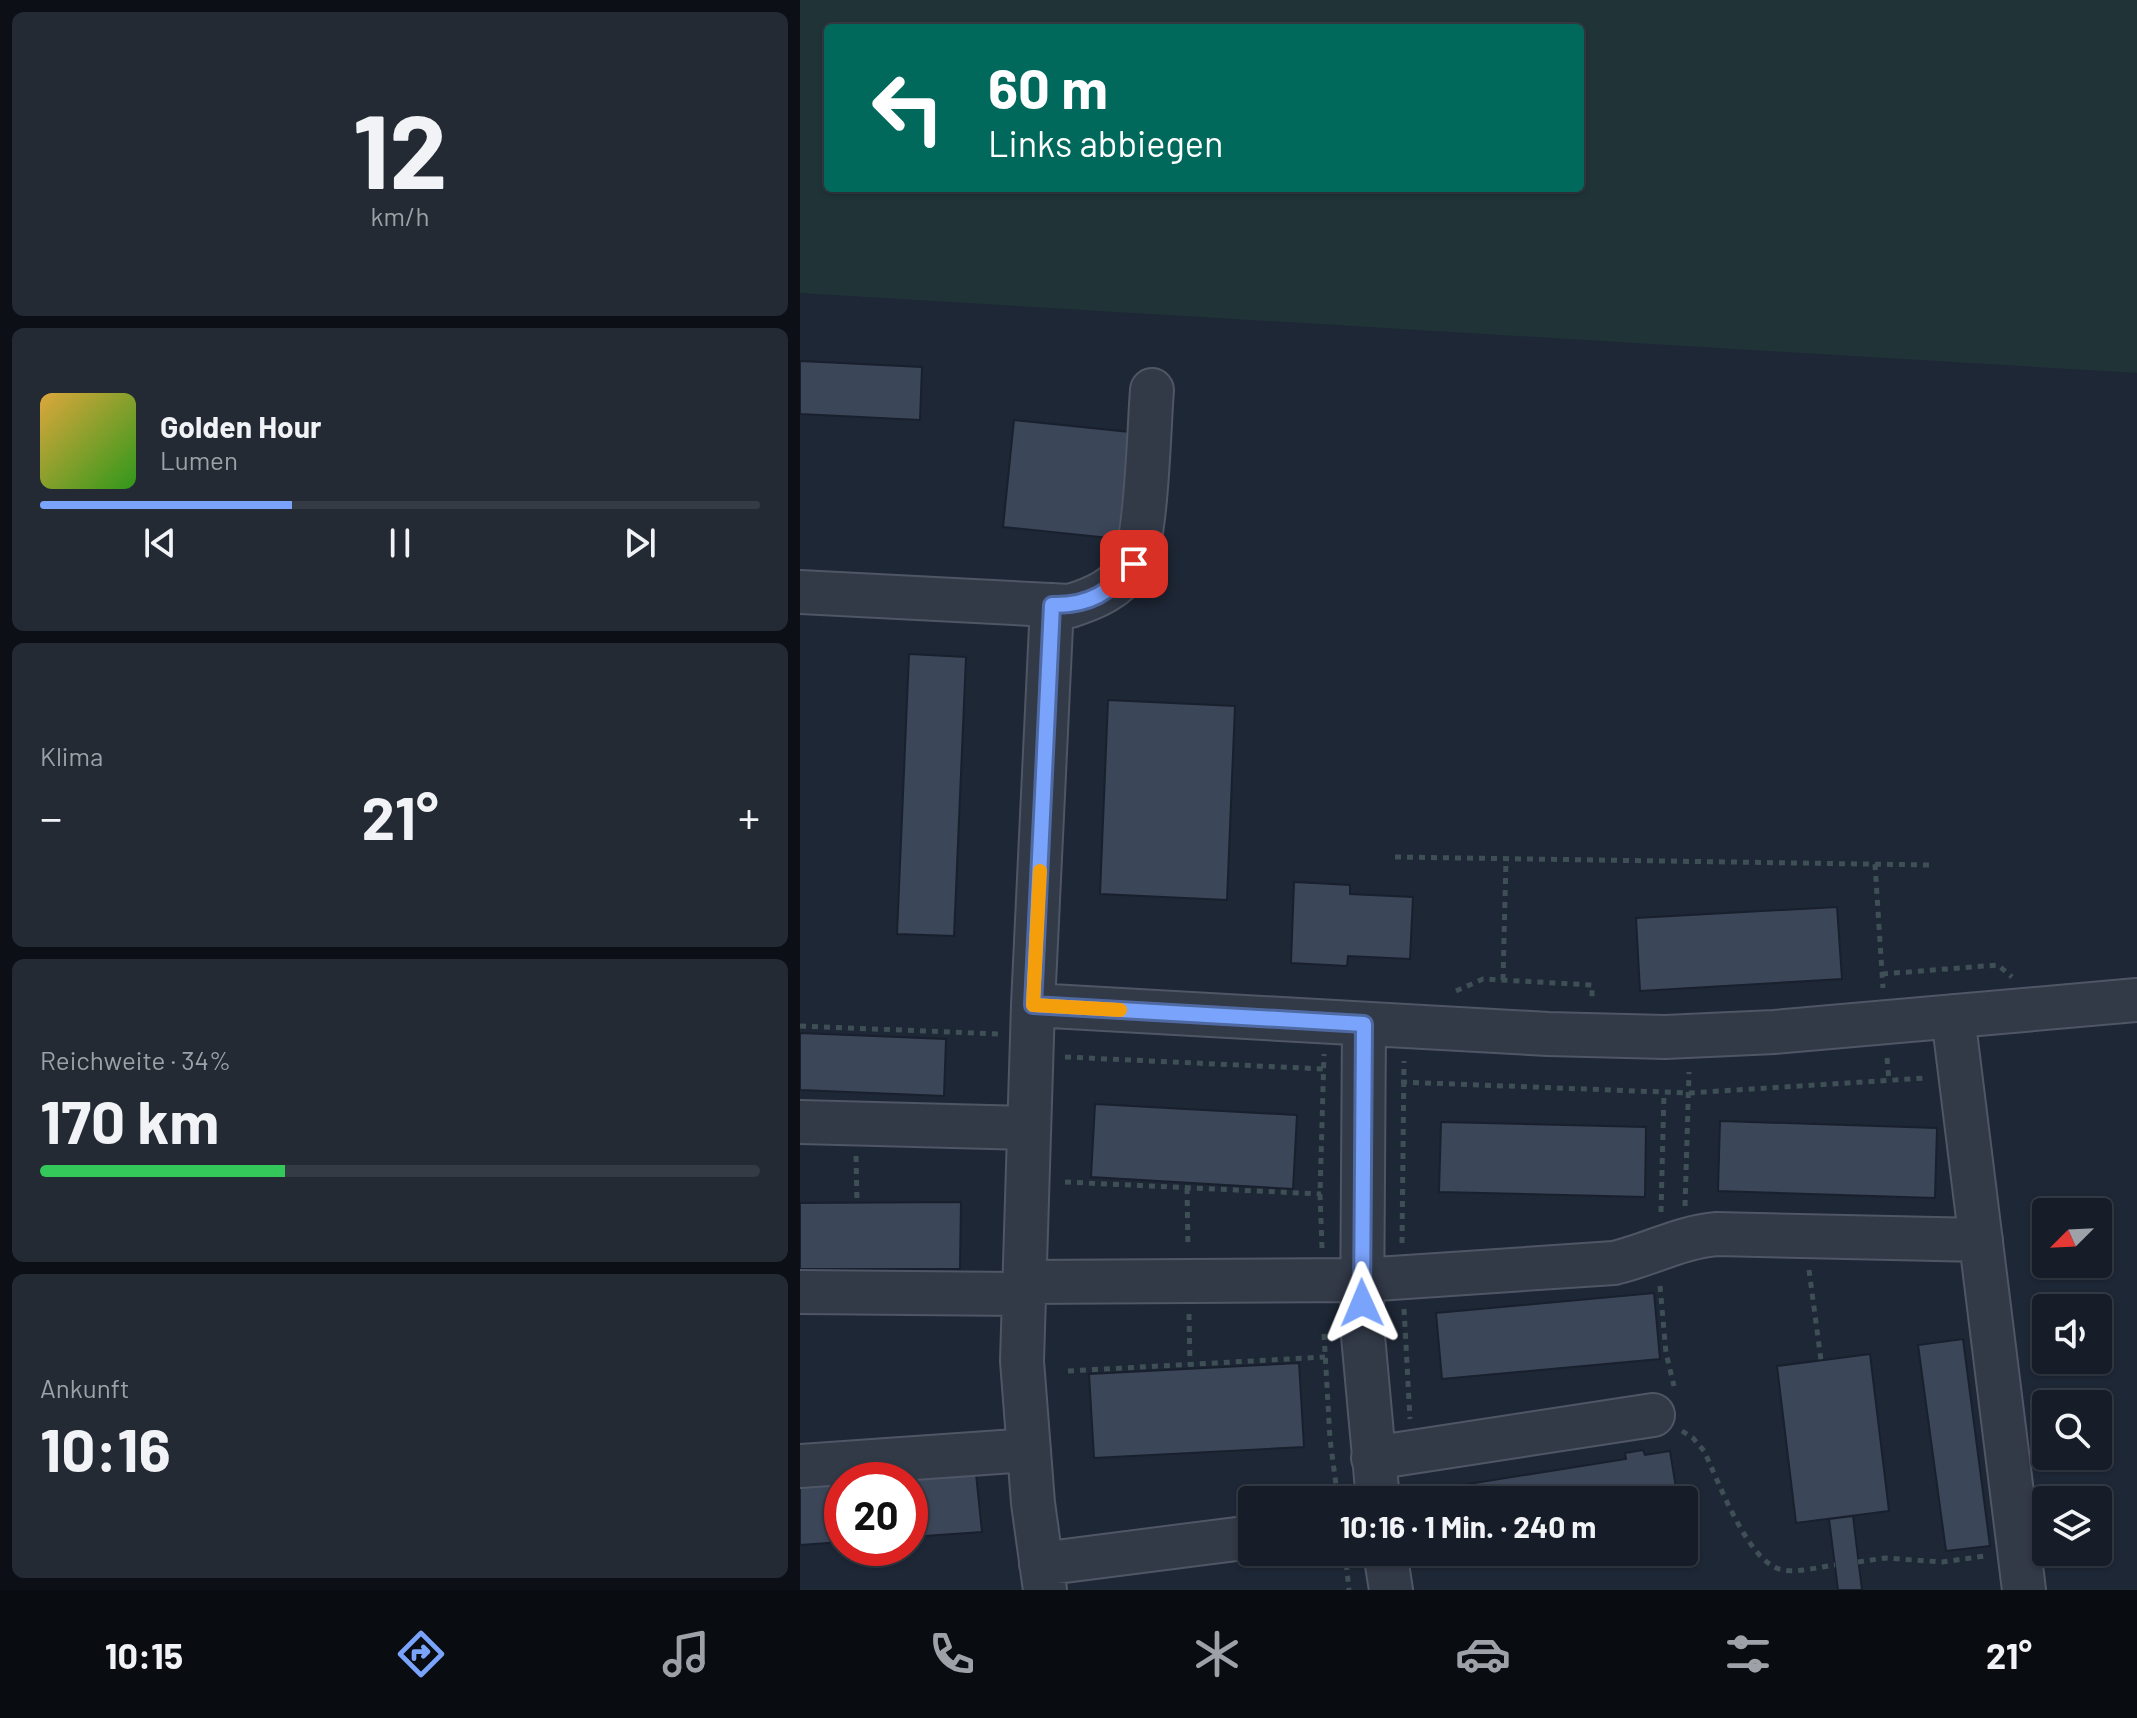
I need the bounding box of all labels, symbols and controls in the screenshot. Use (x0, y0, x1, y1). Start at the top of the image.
text: 60 m (988, 53, 1108, 120)
icon: left (856, 56, 960, 160)
text: 12 (352, 85, 448, 210)
text: Links abbiegen (988, 121, 1223, 164)
text: km/h (371, 200, 429, 231)
text: Golden Hour (160, 408, 322, 444)
text: Lumen (160, 444, 238, 475)
icon: previous (138, 521, 182, 565)
icon: pause (378, 521, 422, 565)
icon: next (618, 521, 662, 565)
pin (1100, 530, 1168, 598)
icon: arrive (1112, 542, 1156, 586)
text: Klima (40, 740, 103, 771)
text: 21° (361, 780, 439, 852)
text: − (40, 790, 62, 843)
text: + (738, 790, 760, 843)
text: Reichweite · 34% (40, 1044, 231, 1075)
text: 170 km (40, 1084, 219, 1156)
north arrow (2032, 1198, 2112, 1278)
map controls (2032, 1198, 2112, 1566)
position arrow (1320, 1261, 1404, 1345)
button: sound (2032, 1294, 2112, 1374)
text: Ankunft (40, 1372, 129, 1403)
button: search (2032, 1390, 2112, 1470)
text: 10:16 (40, 1412, 171, 1484)
speed limit sign: 20 (824, 1462, 928, 1566)
button: layers (2032, 1486, 2112, 1566)
text: 10:16 · 1 Min. · 240 m (1340, 1508, 1596, 1544)
icon: directions (393, 1626, 449, 1682)
icon: music (658, 1626, 714, 1682)
icon: phone (924, 1626, 980, 1682)
icon: climate (1189, 1626, 1245, 1682)
icon: car (1455, 1626, 1511, 1682)
icon: filters (1720, 1626, 1776, 1682)
text: 10:15 (105, 1633, 183, 1676)
text: 21° (1986, 1633, 2032, 1676)

